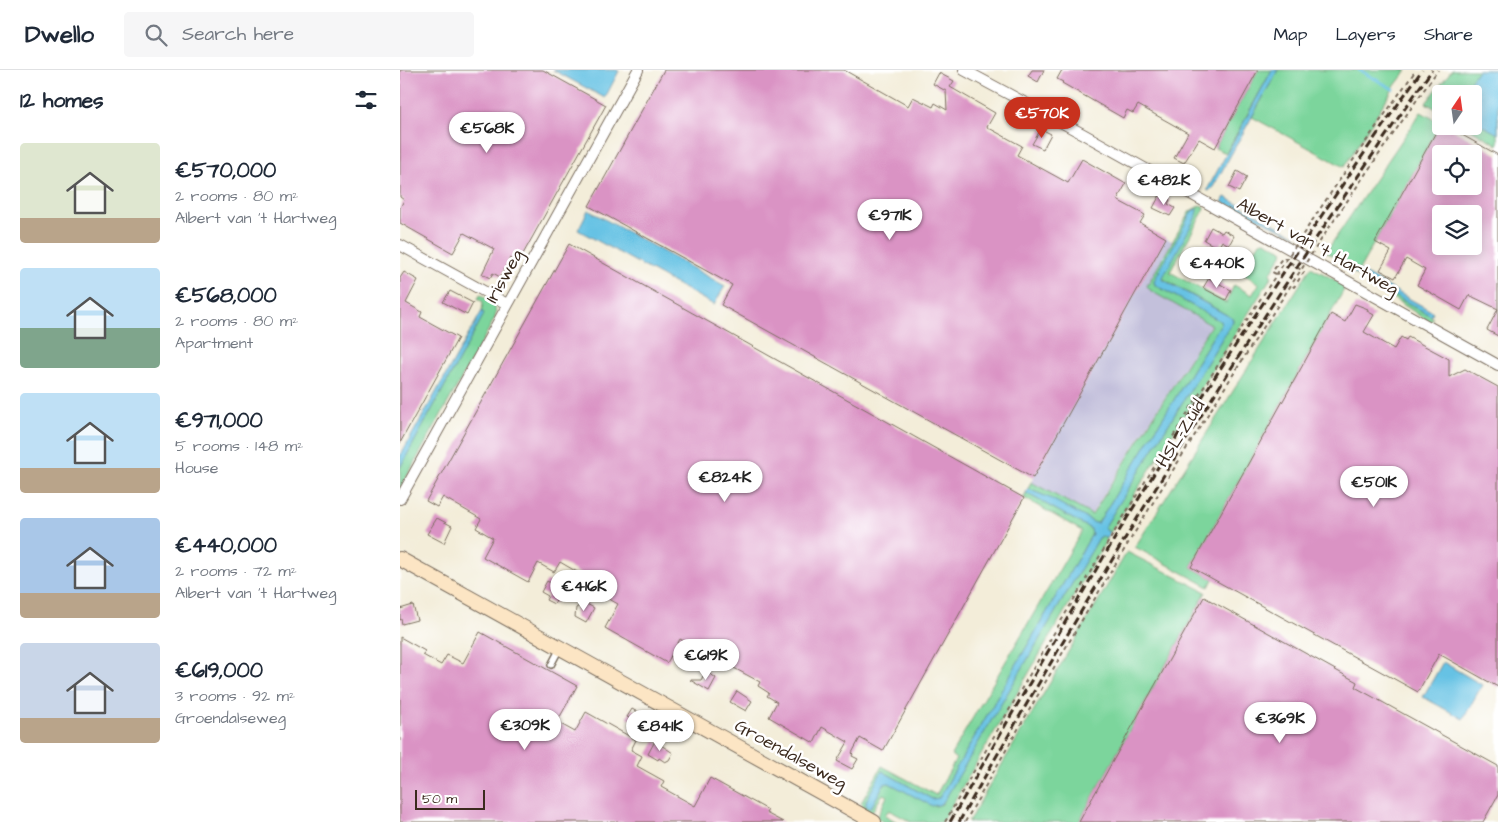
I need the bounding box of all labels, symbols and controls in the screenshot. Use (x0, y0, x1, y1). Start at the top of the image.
search box (124, 12, 474, 57)
text: Dwello (25, 18, 94, 52)
icon: search (142, 21, 170, 49)
text: Search here (182, 21, 294, 48)
text: Map (1273, 22, 1307, 47)
text: Layers (1335, 22, 1396, 47)
text: Share (1424, 22, 1473, 47)
north arrow (1432, 85, 1482, 135)
map controls (1432, 85, 1482, 255)
text: 12 homes (20, 86, 104, 115)
icon: filters (352, 86, 380, 114)
pin: €570K (1007, 97, 1077, 139)
text: €570K (1015, 102, 1069, 124)
pin: €568K (452, 112, 522, 154)
text: €568K (460, 117, 514, 139)
button: locate (1432, 145, 1482, 195)
text: €570,000 (175, 156, 276, 185)
icon: home (60, 163, 120, 223)
pin: €482K (1129, 164, 1199, 206)
text: €482K (1138, 169, 1190, 191)
text: 2 rooms · 80 m² (175, 185, 298, 207)
street label: Albert van 't Hartweg (1232, 191, 1403, 302)
pin: €971K (855, 198, 925, 241)
text: €971K (868, 204, 912, 226)
button: layers (1432, 205, 1482, 255)
text: Albert van 't Hartweg (175, 207, 336, 229)
street label: Irisweg (479, 245, 530, 308)
pin: €440K (1182, 246, 1252, 289)
text: €440K (1190, 252, 1244, 274)
text: €568,000 (175, 281, 277, 310)
icon: home (60, 288, 120, 348)
text: 2 rooms · 80 m² (175, 310, 298, 332)
text: Apartment (175, 332, 253, 354)
street label: HSL-Zuid (1150, 395, 1211, 472)
text: €971,000 (175, 406, 263, 435)
icon: home (60, 413, 120, 473)
text: 5 rooms · 148 m² (175, 435, 303, 457)
text: House (175, 457, 219, 479)
pin: €824K (690, 460, 760, 503)
text: €824K (699, 466, 751, 488)
pin: €501K (1339, 466, 1409, 508)
text: €501K (1351, 471, 1397, 493)
text: €440,000 (175, 531, 277, 560)
icon: home (60, 538, 120, 598)
text: 2 rooms · 72 m² (175, 560, 297, 582)
pin: €416K (549, 570, 619, 612)
text: €416K (561, 575, 607, 597)
text: Albert van 't Hartweg (175, 582, 336, 604)
pin: €619K (671, 638, 741, 681)
text: €619K (684, 644, 728, 666)
text: €619,000 (175, 656, 263, 685)
icon: home (60, 663, 120, 723)
text: 3 rooms · 92 m² (175, 685, 295, 707)
pin: €369K (1245, 702, 1315, 744)
text: Groendalseweg (175, 707, 286, 729)
text: €369K (1255, 707, 1305, 729)
pin: €309K (490, 708, 560, 751)
pin: €841K (625, 710, 695, 752)
street label: Groendalseweg (730, 713, 851, 797)
text: €309K (500, 714, 550, 736)
text: €841K (637, 715, 683, 737)
scale bar (415, 787, 485, 810)
text: 50 m (422, 789, 457, 809)

